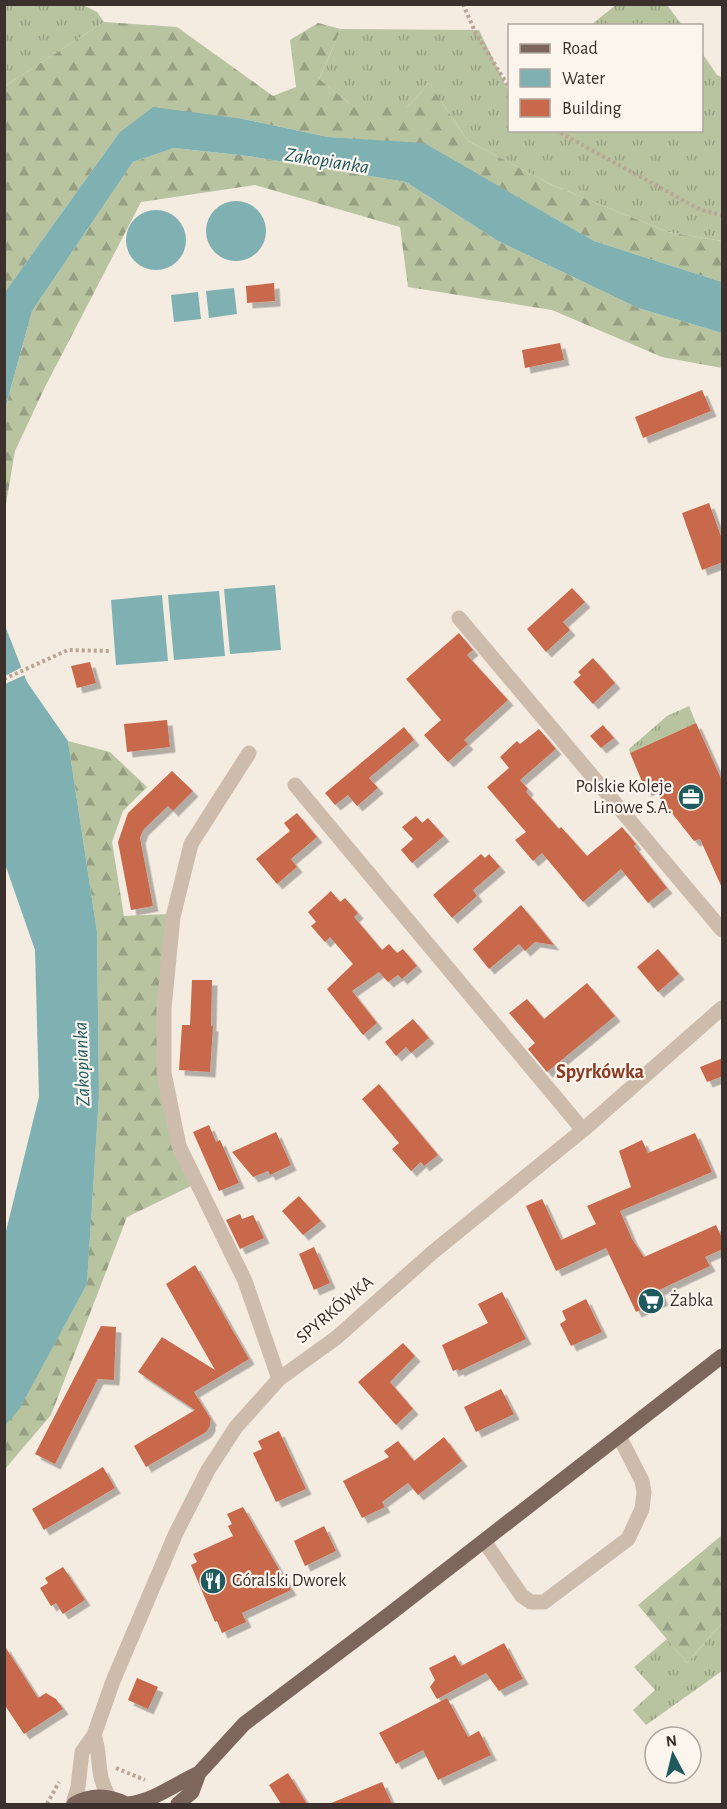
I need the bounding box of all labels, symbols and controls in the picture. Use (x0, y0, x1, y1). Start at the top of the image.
legend (508, 24, 703, 132)
text: Road (562, 40, 598, 58)
text: Water (562, 70, 605, 88)
text: Building (562, 100, 622, 118)
water label: Zakopianka (284, 144, 370, 178)
place label: Polskie Koleje Linowe S.A. (576, 778, 672, 817)
office icon: Polskie Koleje Linowe S.A. (676, 782, 706, 812)
water label: Zakopianka (71, 1021, 93, 1107)
district label: Spyrkówka (556, 1062, 644, 1082)
street label: SPYRKÓWKA (291, 1270, 377, 1347)
supermarket icon: Żabka (636, 1286, 666, 1316)
place label: Żabka (670, 1290, 713, 1310)
restaurant icon: Góralski Dworek (198, 1566, 228, 1596)
place label: Góralski Dworek (232, 1572, 347, 1590)
north arrow (643, 1725, 703, 1785)
text: N (665, 1732, 678, 1750)

